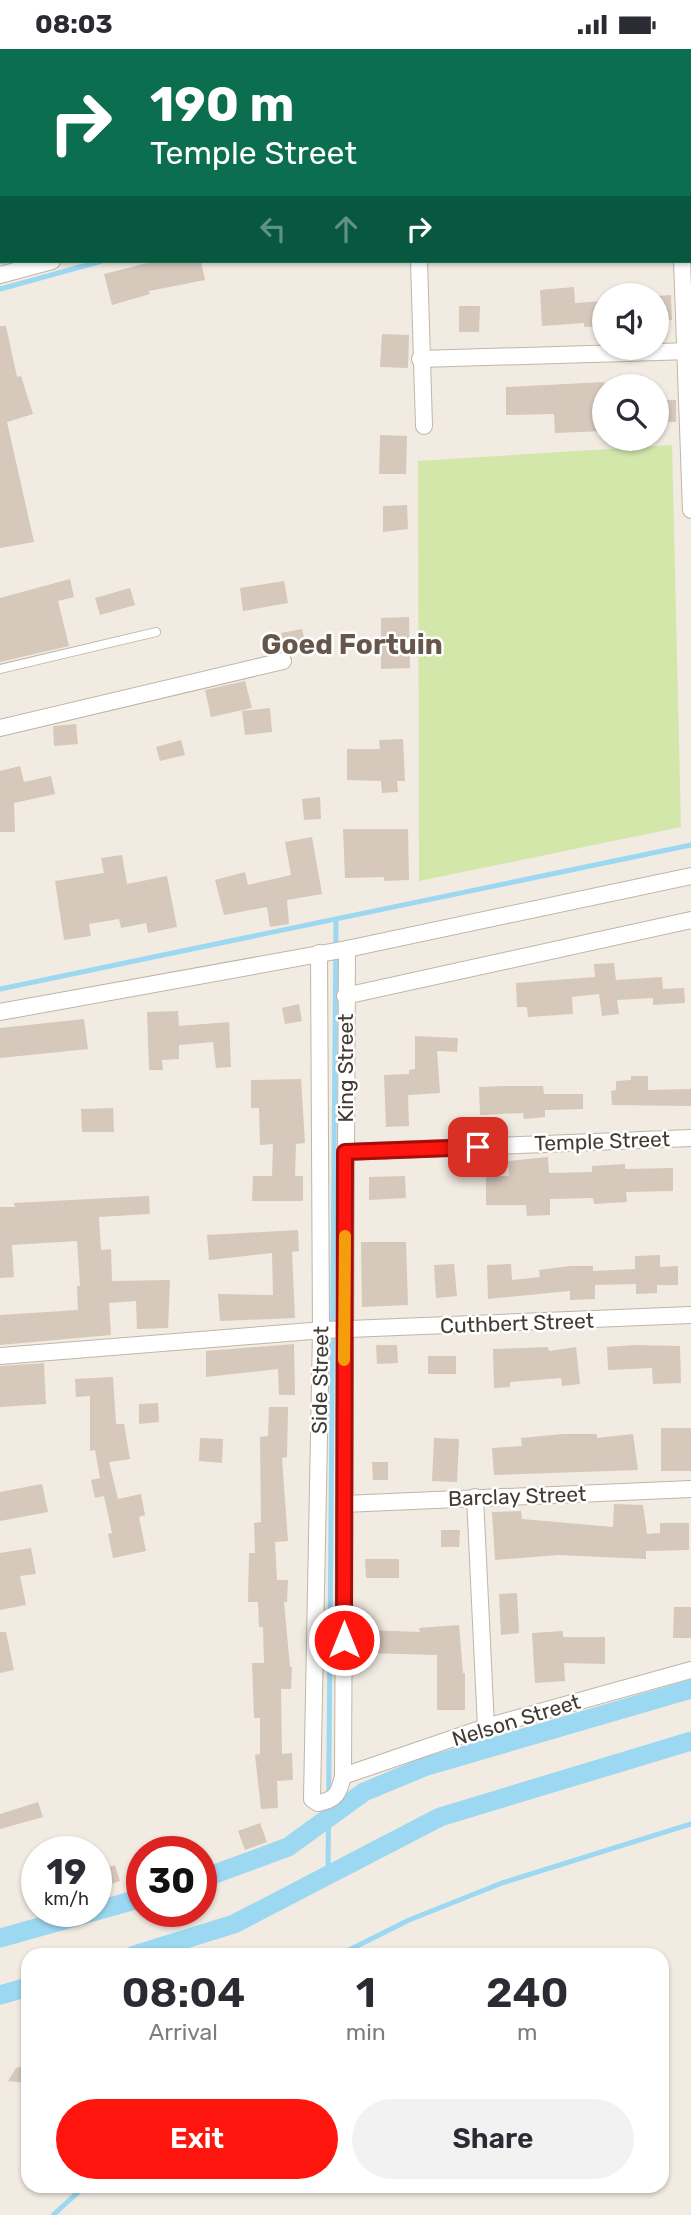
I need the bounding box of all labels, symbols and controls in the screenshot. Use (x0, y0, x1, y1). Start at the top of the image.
text: 08:03 (35, 9, 113, 40)
text: 190 m (150, 75, 294, 133)
icon: right (35, 77, 126, 168)
text: Temple Street (150, 134, 357, 172)
icon: left (254, 210, 292, 248)
icon: ahead (327, 210, 365, 248)
icon: right (400, 210, 438, 248)
map controls (592, 283, 669, 451)
button: sound (592, 283, 669, 360)
button: search (592, 374, 669, 451)
district label: Goed Fortuin (261, 628, 443, 661)
street label: King Street (333, 1014, 358, 1122)
pin (448, 1117, 508, 1177)
street label: Temple Street (534, 1126, 670, 1156)
icon: arrive (459, 1128, 497, 1166)
street label: Cuthbert Street (440, 1308, 594, 1338)
street label: Side Street (307, 1326, 333, 1434)
street label: Barclay Street (447, 1481, 587, 1511)
position arrow (307, 1603, 381, 1677)
street label: Nelson Street (449, 1689, 583, 1751)
speed limit sign: 30 (126, 1836, 217, 1927)
text: 19 (47, 1851, 86, 1893)
text: km/h (44, 1888, 89, 1910)
text: 08:04 (121, 1968, 245, 2018)
text: 1 (356, 1968, 376, 2018)
text: 240 (486, 1968, 569, 2018)
text: Arrival (149, 2018, 218, 2046)
text: min (346, 2018, 386, 2046)
text: m (517, 2018, 538, 2046)
button: Exit (56, 2099, 338, 2179)
button: Share (352, 2099, 634, 2179)

